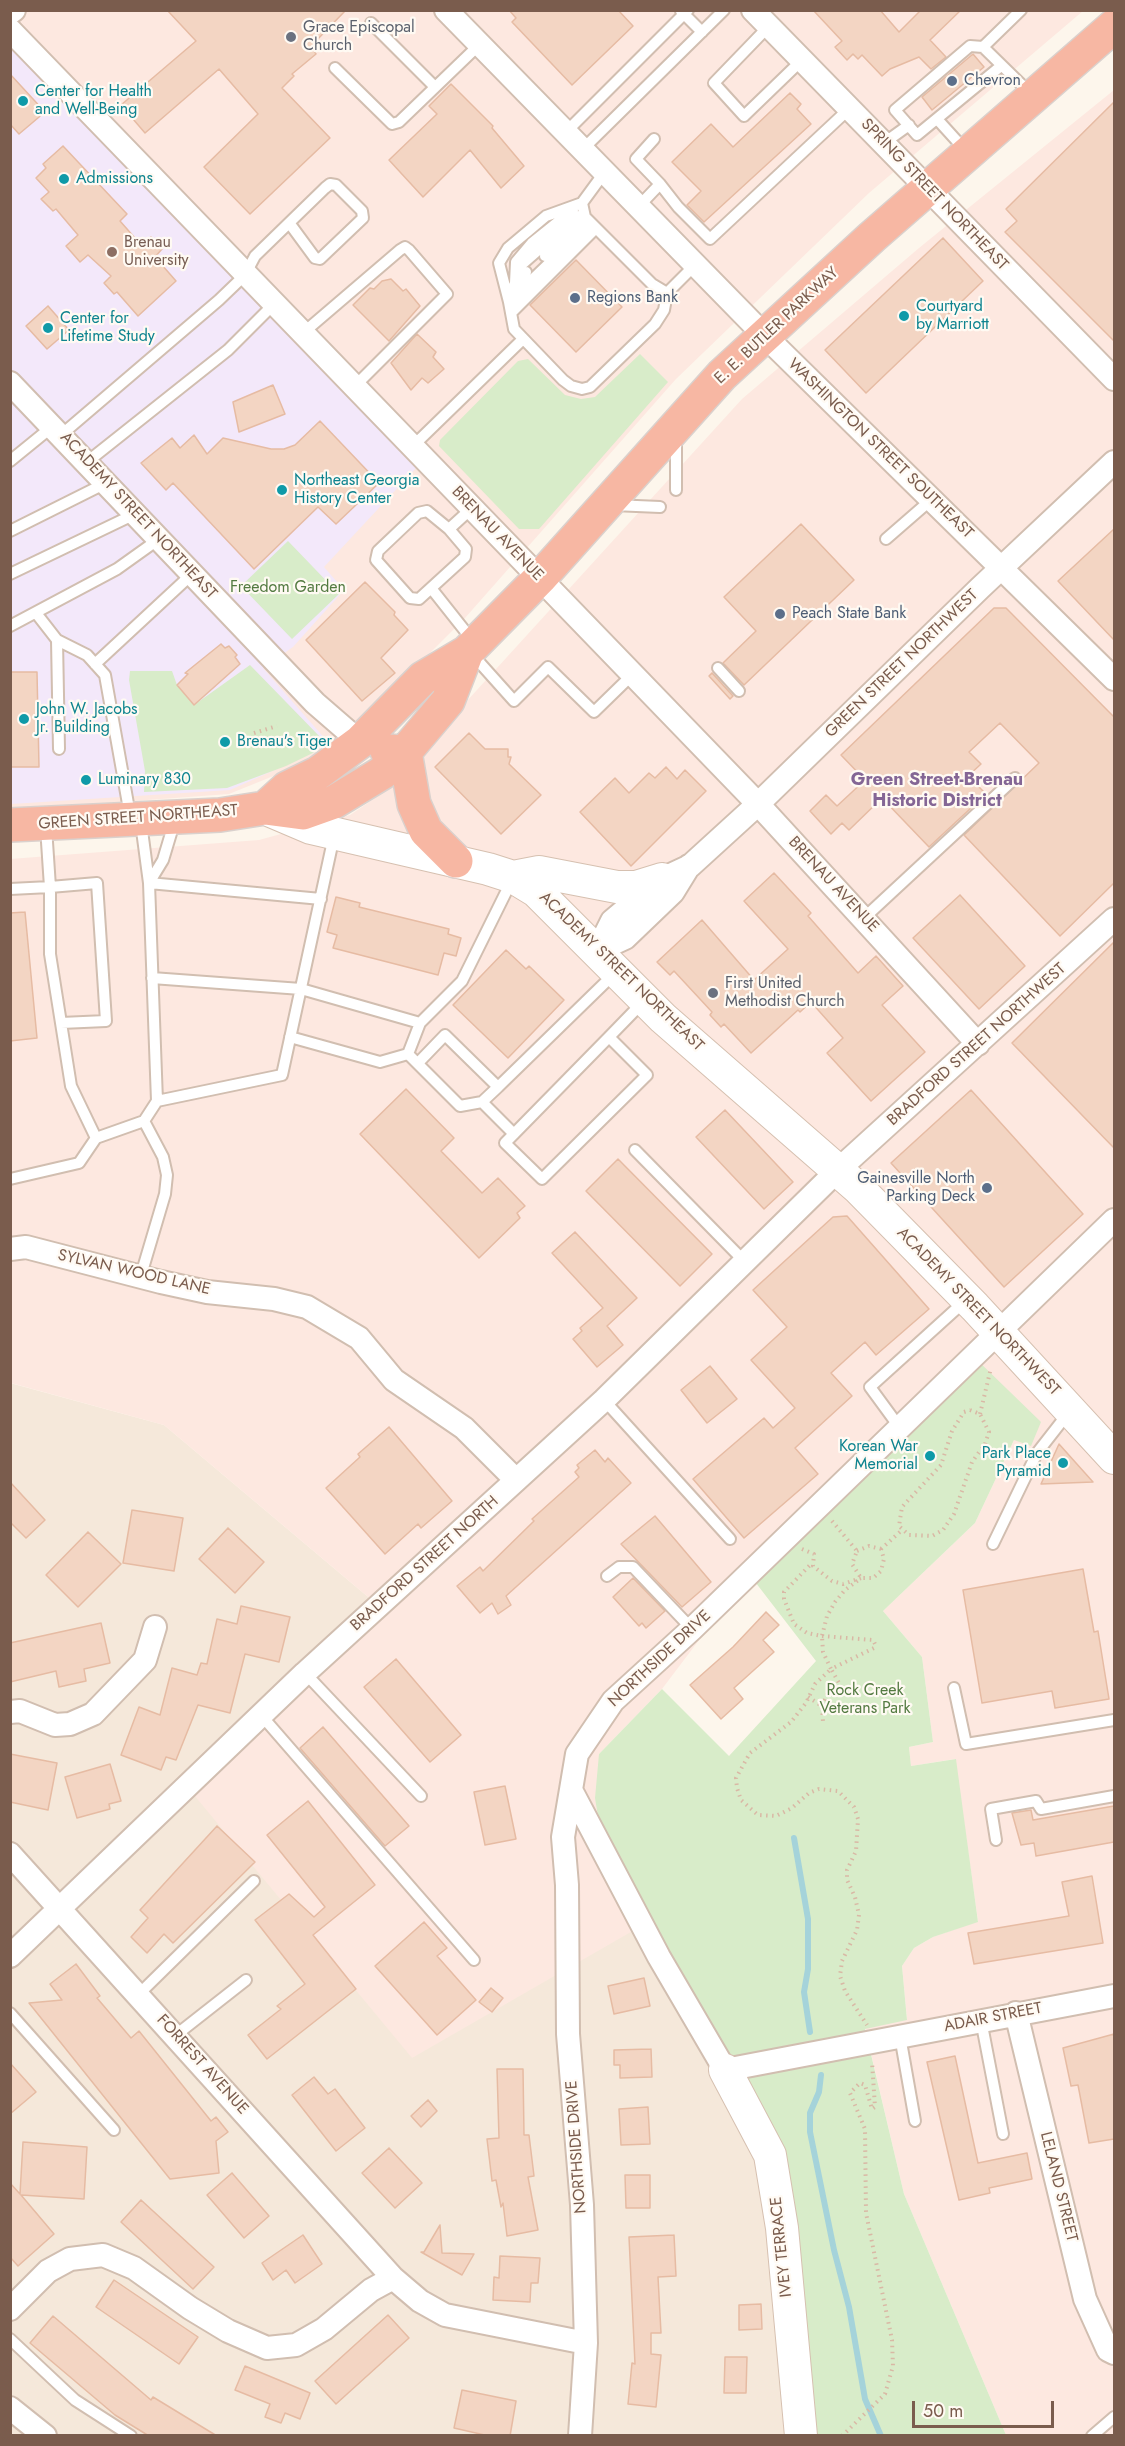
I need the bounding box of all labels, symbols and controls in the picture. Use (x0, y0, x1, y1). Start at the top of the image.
place label: Grace Episcopal Church (303, 18, 415, 56)
marker: Grace Episcopal Church (284, 30, 298, 44)
place label: Chevron (964, 71, 1021, 91)
marker: Chevron (945, 74, 959, 88)
place label: Center for Health and Well-Being (35, 82, 152, 120)
marker: Center for Health and Well-Being (16, 94, 30, 108)
street label: SPRING STREET NORTHEAST (856, 115, 1012, 275)
place label: Admissions (76, 169, 153, 189)
marker: Admissions (57, 172, 71, 186)
place label: Brenau University (124, 233, 189, 271)
marker: Brenau University (105, 245, 119, 259)
street label: E. E. BUTLER PARKWAY (711, 264, 843, 388)
place label: Regions Bank (587, 288, 678, 308)
marker: Regions Bank (568, 291, 582, 305)
place label: Courtyard by Marriott (916, 297, 989, 335)
place label: Center for Lifetime Study (60, 309, 155, 347)
marker: Courtyard by Marriott (897, 309, 911, 323)
marker: Center for Lifetime Study (41, 321, 55, 335)
street label: WASHINGTON STREET SOUTHEAST (783, 355, 977, 543)
street label: ACADEMY STREET NORTHEAST (56, 429, 220, 603)
place label: Northeast Georgia History Center (294, 471, 419, 509)
marker: Northeast Georgia History Center (275, 483, 289, 497)
street label: BRENAU AVENUE (447, 483, 547, 585)
park label: Freedom Garden (230, 578, 346, 598)
street label: GREEN STREET NORTHWEST (822, 586, 982, 742)
place label: Peach State Bank (792, 604, 906, 624)
marker: Peach State Bank (773, 607, 787, 621)
place label: John W. Jacobs Jr. Building (36, 700, 138, 738)
marker: John W. Jacobs Jr. Building (17, 712, 31, 726)
place label: Brenau's Tiger (237, 732, 332, 752)
marker: Brenau's Tiger (218, 735, 232, 749)
place label: Luminary 830 (98, 770, 191, 790)
district label: Green Street-Brenau Historic District (851, 770, 1023, 812)
marker: Luminary 830 (79, 773, 93, 787)
street label: GREEN STREET NORTHEAST (38, 801, 238, 835)
street label: BRENAU AVENUE (784, 833, 882, 937)
street label: ACADEMY STREET NORTHEAST (535, 888, 707, 1056)
street label: BRADFORD STREET NORTHWEST (884, 960, 1070, 1130)
place label: First United Methodist Church (725, 974, 845, 1012)
marker: First United Methodist Church (706, 986, 720, 1000)
place label: Gainesville North Parking Deck (857, 1169, 975, 1207)
marker: Gainesville North Parking Deck (980, 1181, 994, 1195)
street label: ACADEMY STREET NORTHWEST (892, 1224, 1064, 1400)
street label: SYLVAN WOOD LANE (56, 1246, 212, 1300)
place label: Korean War Memorial (839, 1437, 918, 1475)
place label: Park Place Pyramid (982, 1444, 1051, 1482)
marker: Korean War Memorial (923, 1449, 937, 1463)
marker: Park Place Pyramid (1056, 1456, 1070, 1470)
street label: BRADFORD STREET NORTH (347, 1492, 503, 1636)
street label: NORTHSIDE DRIVE (605, 1607, 715, 1711)
park label: Rock Creek Veterans Park (820, 1681, 910, 1719)
street label: ADAIR STREET (942, 1999, 1044, 2037)
street label: FORREST AVENUE (152, 2011, 252, 2119)
street label: NORTHSIDE DRIVE (563, 2080, 591, 2214)
street label: LELAND STREET (1035, 2130, 1081, 2244)
street label: IVEY TERRACE (767, 2196, 797, 2298)
scale bar (915, 2389, 1058, 2427)
text: 50 m (923, 2398, 963, 2424)

